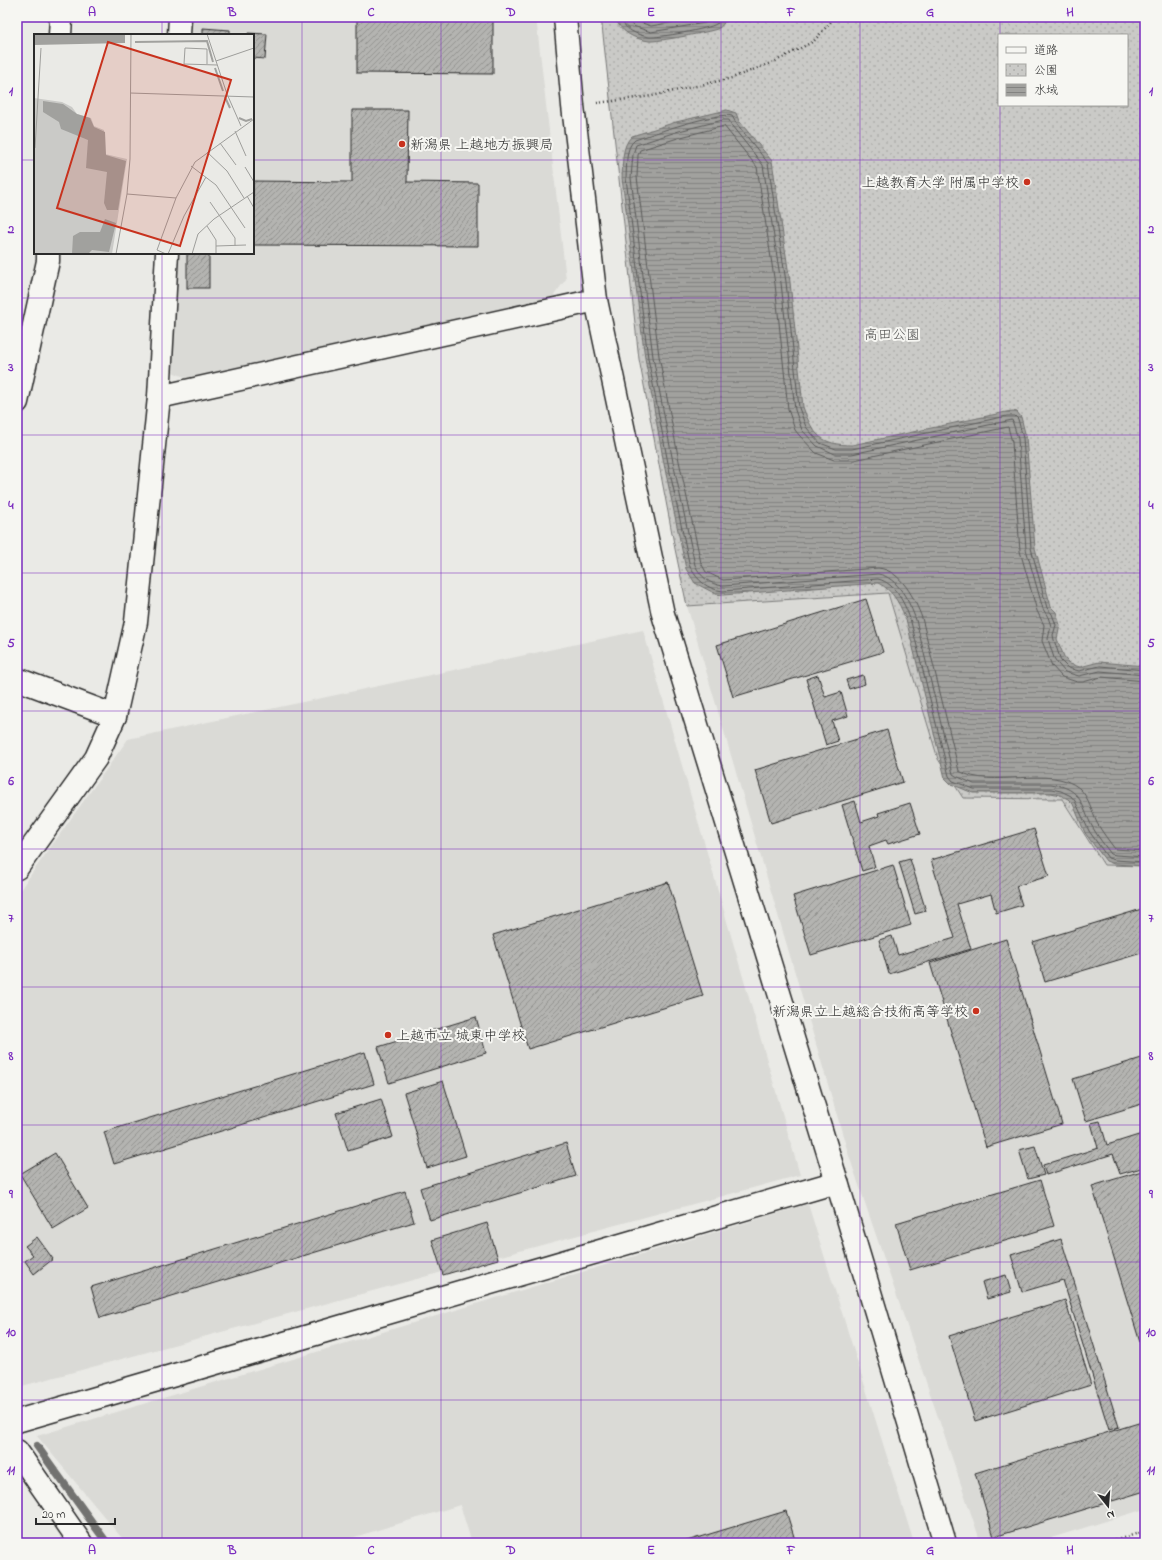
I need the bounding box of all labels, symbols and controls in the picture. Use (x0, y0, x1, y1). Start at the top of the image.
text: A (88, 3, 96, 22)
text: B (227, 3, 237, 22)
text: C (367, 3, 375, 22)
text: D (505, 3, 516, 22)
text: E (647, 3, 655, 22)
text: F (786, 3, 796, 22)
text: G (926, 3, 934, 22)
text: H (1066, 3, 1074, 22)
inset map (34, 34, 254, 254)
legend (998, 34, 1128, 106)
text: 道路 (1034, 42, 1058, 60)
text: 公園 (1034, 62, 1058, 80)
text: 1 (9, 82, 14, 101)
text: 水域 (1034, 82, 1058, 100)
text: 1 (1149, 82, 1154, 101)
place label: 新潟県 上越地方振興局 (410, 135, 554, 156)
marker: 新潟県 上越地方振興局 (397, 139, 407, 149)
place label: 上越教育大学 附属中学校 (862, 173, 1019, 194)
marker: 上越教育大学 附属中学校 (1022, 177, 1032, 187)
text: 2 (7, 220, 15, 239)
text: 2 (1147, 220, 1155, 239)
park label: 高田公園 (864, 325, 920, 346)
text: 3 (7, 358, 14, 377)
text: 3 (1147, 358, 1154, 377)
text: 4 (7, 496, 14, 515)
text: 4 (1147, 496, 1154, 515)
text: 5 (7, 634, 15, 653)
text: 5 (1147, 634, 1155, 653)
text: 6 (7, 772, 14, 791)
text: 6 (1147, 772, 1154, 791)
text: 7 (8, 909, 14, 928)
text: 7 (1148, 909, 1154, 928)
place label: 新潟県立上越総合技術高等学校 (772, 1002, 968, 1023)
marker: 新潟県立上越総合技術高等学校 (971, 1006, 981, 1016)
place label: 上越市立 城東中学校 (396, 1026, 526, 1047)
marker: 上越市立 城東中学校 (383, 1030, 393, 1040)
text: 8 (8, 1047, 14, 1066)
text: 8 (1148, 1047, 1154, 1066)
text: 9 (8, 1185, 14, 1204)
text: 9 (1148, 1185, 1154, 1204)
text: 10 (6, 1323, 16, 1342)
text: 10 (1146, 1323, 1156, 1342)
text: 11 (7, 1461, 16, 1480)
text: 11 (1147, 1461, 1156, 1480)
north arrow (1088, 1486, 1128, 1526)
scale bar (36, 1500, 115, 1526)
text: 20 m (42, 1506, 65, 1524)
text: N (1105, 1506, 1117, 1523)
text: A (88, 1541, 96, 1560)
text: B (227, 1541, 237, 1560)
text: C (367, 1541, 375, 1560)
text: D (505, 1541, 516, 1560)
text: E (647, 1541, 655, 1560)
text: F (786, 1541, 796, 1560)
text: G (926, 1541, 934, 1560)
text: H (1066, 1541, 1074, 1560)

